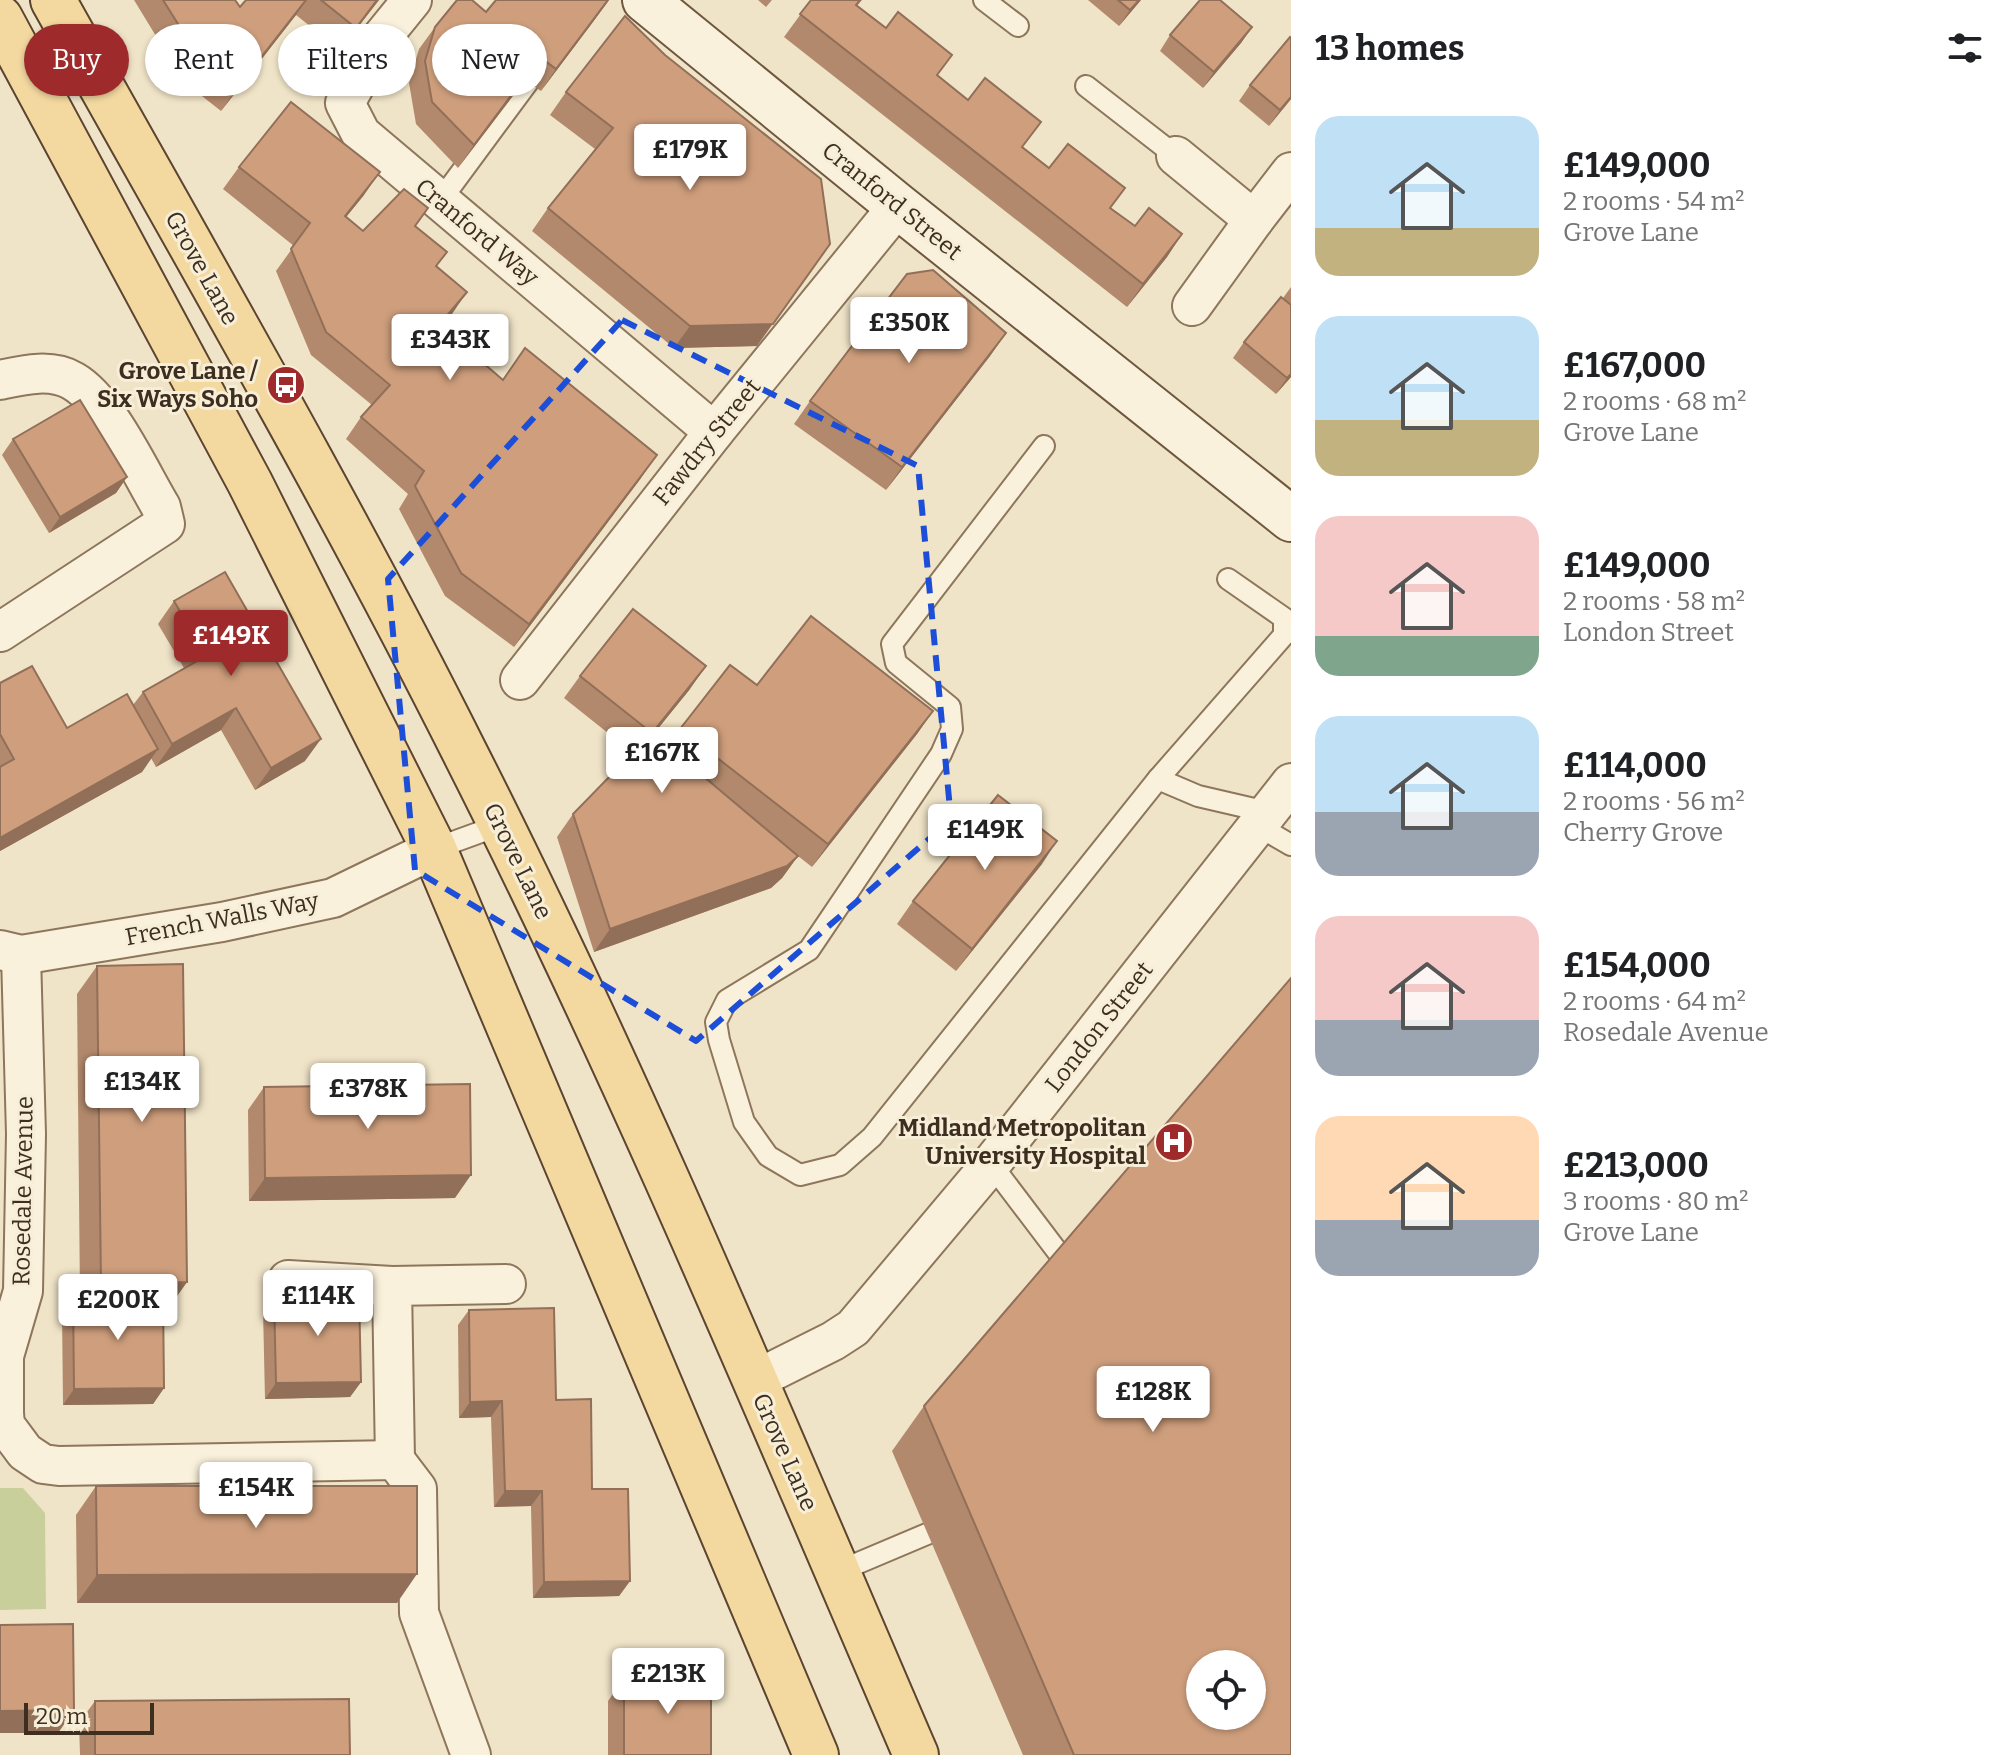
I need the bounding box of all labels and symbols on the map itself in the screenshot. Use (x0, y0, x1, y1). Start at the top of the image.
pin: £179K (634, 124, 746, 192)
street label: Cranford Street (816, 136, 968, 266)
street label: Cranford Way (410, 173, 544, 292)
street label: Grove Lane (159, 206, 245, 330)
pin: £350K (853, 297, 965, 365)
pin: £343K (394, 314, 506, 382)
place label: Grove Lane / Six Ways Soho (97, 357, 259, 413)
bus stop icon: Grove Lane / Six Ways Soho (265, 364, 307, 406)
street label: Fawdry Street (648, 373, 767, 511)
pin: £149K (175, 610, 287, 678)
pin: £167K (606, 727, 718, 795)
street label: Grove Lane (478, 798, 558, 924)
pin: £149K (929, 804, 1041, 872)
street label: French Walls Way (123, 886, 321, 951)
street label: London Street (1039, 956, 1159, 1098)
pin: £134K (86, 1056, 198, 1124)
pin: £378K (312, 1063, 424, 1131)
street label: Rosedale Avenue (7, 1096, 39, 1286)
place label: Midland Metropolitan University Hospital (898, 1114, 1147, 1170)
hospital icon: Midland Metropolitan University Hospital (1153, 1121, 1195, 1163)
pin: £114K (262, 1270, 374, 1338)
pin: £200K (62, 1274, 174, 1342)
pin: £128K (1097, 1366, 1209, 1434)
street label: Grove Lane (747, 1389, 823, 1515)
pin: £154K (200, 1462, 312, 1530)
pin: £213K (612, 1648, 724, 1716)
scale bar (24, 1699, 154, 1735)

